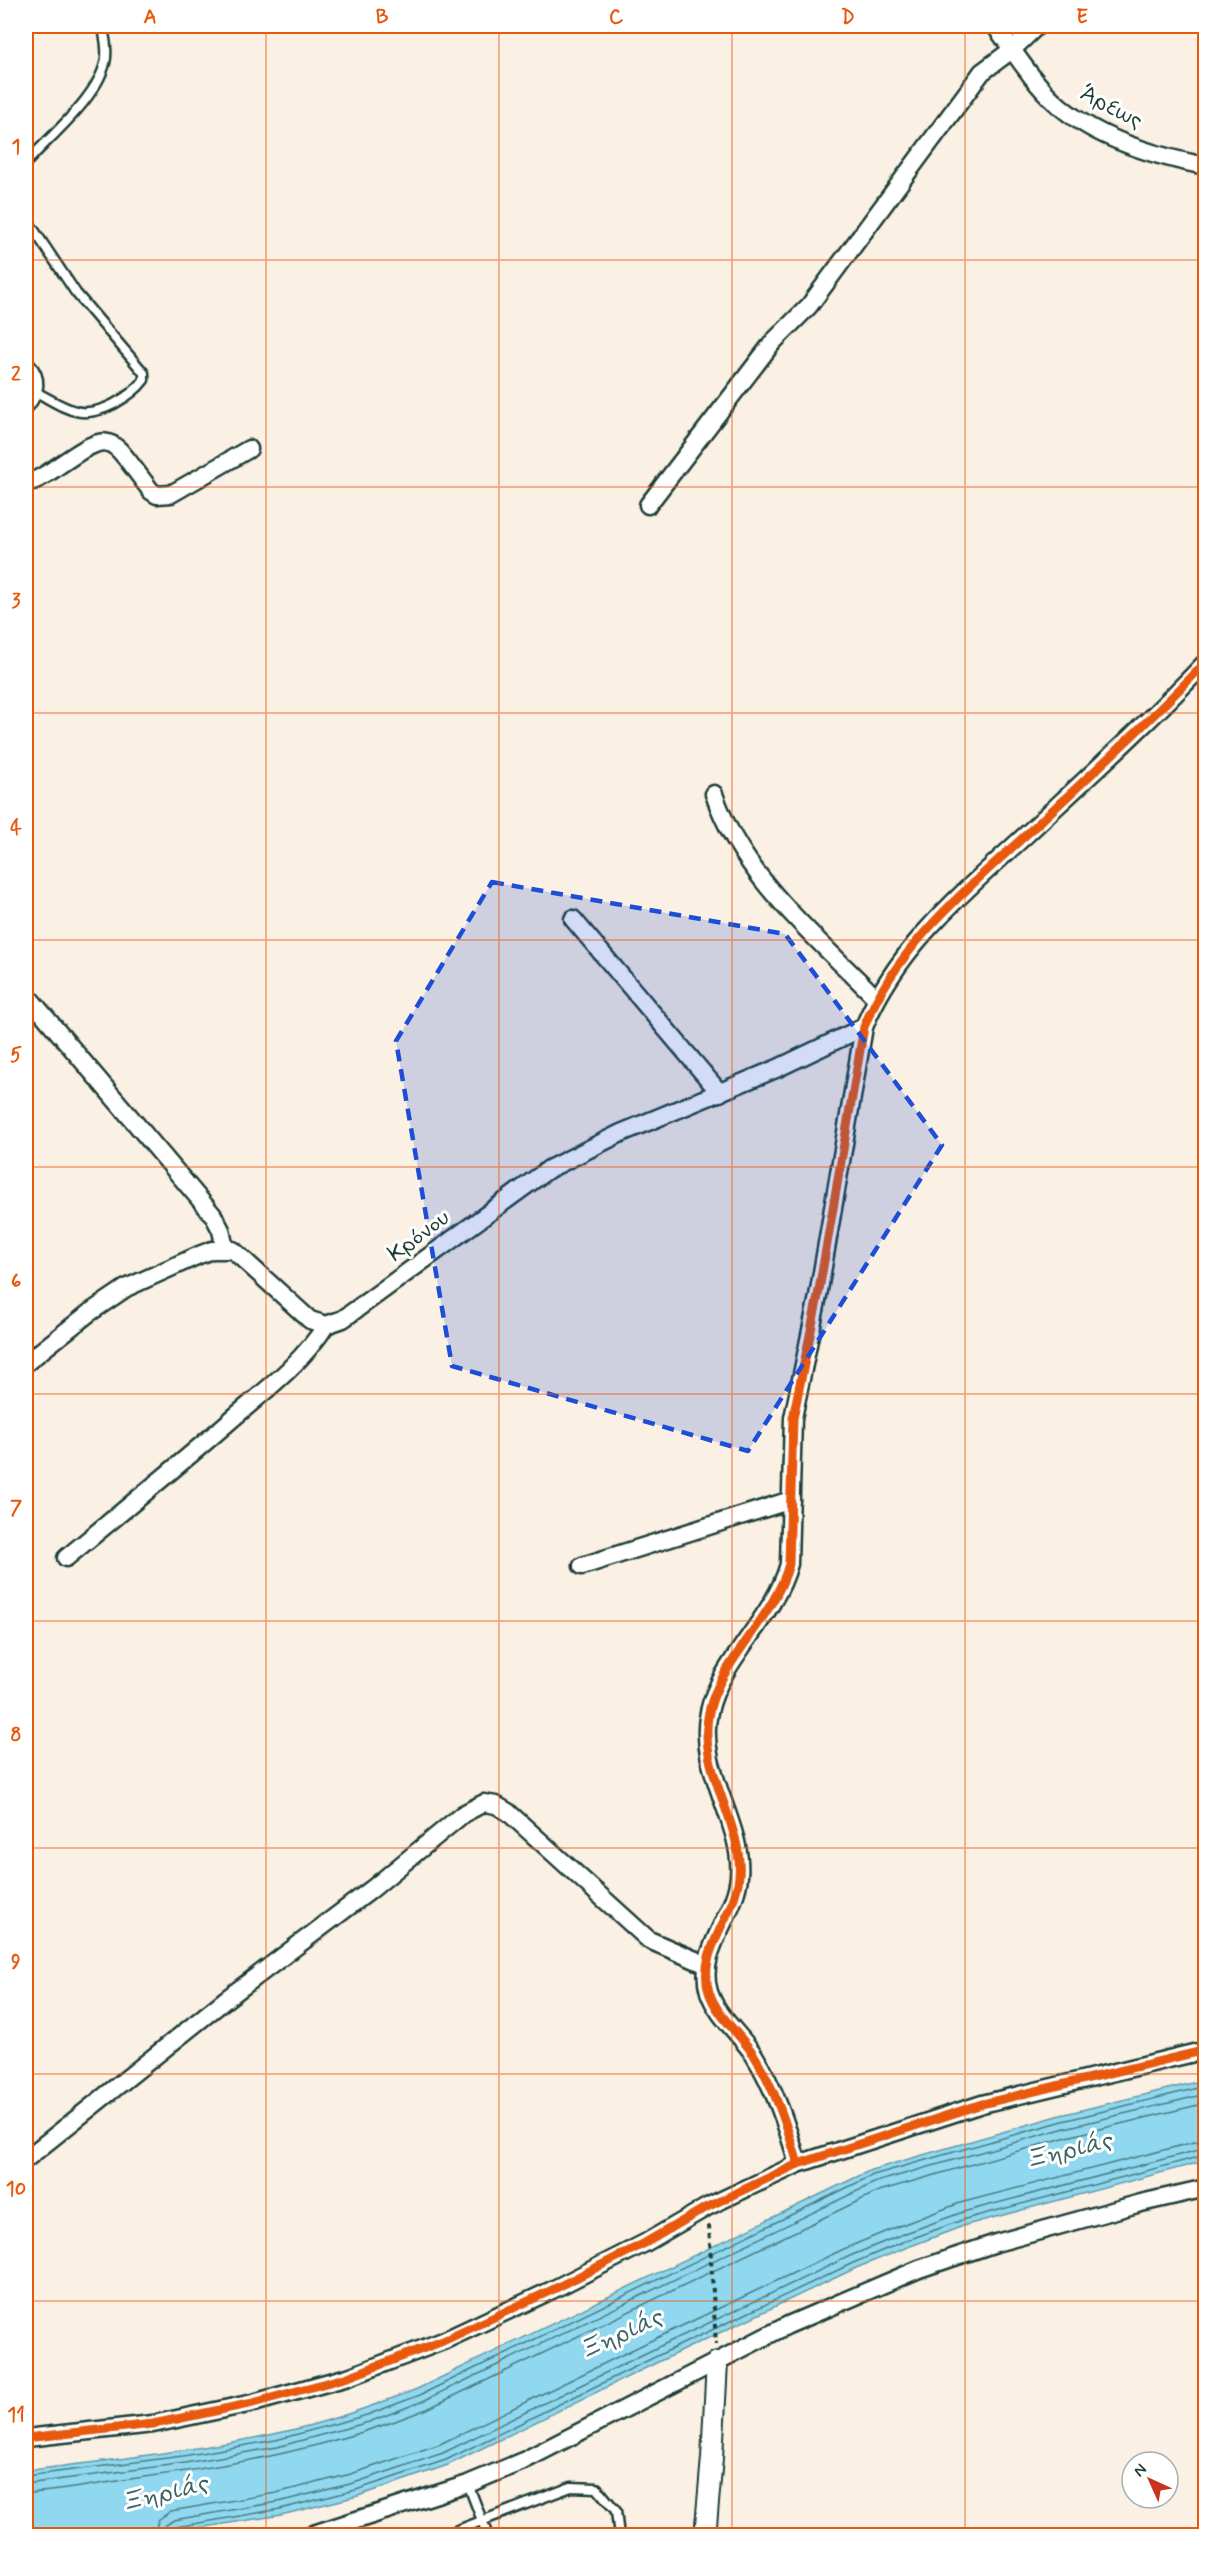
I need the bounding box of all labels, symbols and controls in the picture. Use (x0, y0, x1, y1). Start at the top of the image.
text: A (143, 4, 157, 31)
text: B (376, 4, 389, 31)
text: C (609, 4, 624, 31)
text: D (841, 4, 855, 31)
text: E (1076, 4, 1088, 31)
street label: Άρεως (1075, 78, 1148, 137)
text: 1 (12, 134, 20, 161)
text: 2 (11, 361, 21, 388)
text: 3 (11, 588, 21, 615)
text: 4 (10, 815, 22, 842)
text: 5 (10, 1042, 22, 1069)
street label: Κρόνου (381, 1202, 457, 1270)
text: 6 (11, 1268, 21, 1295)
text: 7 (10, 1495, 22, 1522)
text: 8 (10, 1722, 22, 1749)
text: 9 (11, 1949, 21, 1976)
water label: Ξηριάς (1021, 2123, 1117, 2178)
text: 10 (6, 2176, 26, 2203)
water label: Ξηριάς (574, 2300, 670, 2369)
text: 11 (7, 2402, 25, 2429)
north arrow (1120, 2450, 1180, 2510)
text: N (1129, 2459, 1152, 2482)
water label: Ξηριάς (117, 2466, 213, 2521)

